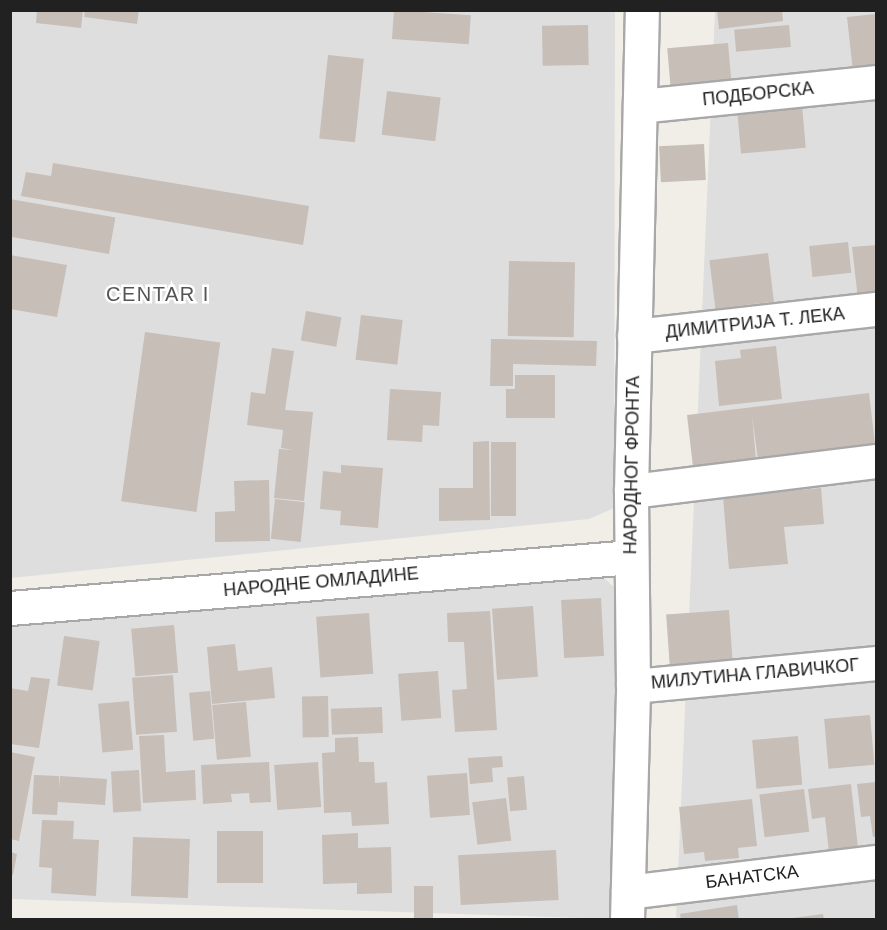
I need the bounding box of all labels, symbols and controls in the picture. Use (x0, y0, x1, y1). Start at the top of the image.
street label: ПОДБОРСКА (701, 77, 815, 111)
district label: CENTAR I (106, 282, 210, 306)
street label: ДИМИТРИЈА Т. ЛЕКА (664, 303, 846, 343)
street label: НАРОДНОГ ФРОНТА (620, 375, 644, 555)
street label: НАРОДНЕ ОМЛАДИНЕ (222, 563, 420, 601)
street label: МИЛУТИНА ГЛАВИЧКОГ (650, 654, 860, 694)
street label: БАНАТСКА (704, 861, 800, 893)

